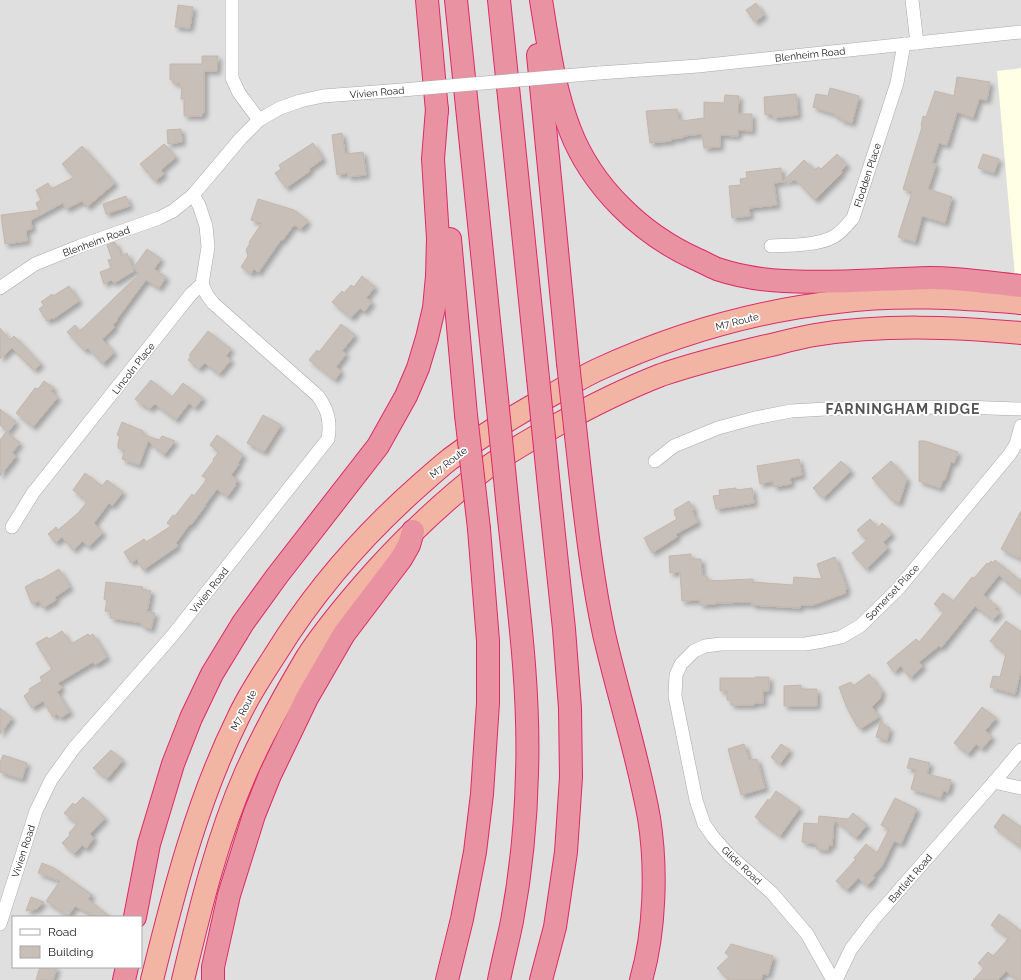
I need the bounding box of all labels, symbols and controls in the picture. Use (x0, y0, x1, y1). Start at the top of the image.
street label: Blenheim Road (774, 45, 846, 64)
street label: Vivien Road (349, 85, 405, 100)
street label: Flodden Place (852, 141, 883, 209)
street label: Blenheim Road (61, 224, 131, 259)
street label: M7 Route (714, 311, 760, 332)
street label: Lincoln Place (110, 340, 157, 396)
district label: FARNINGHAM RIDGE (826, 401, 980, 417)
street label: M7 Route (428, 444, 469, 480)
street label: Somerset Place (864, 562, 921, 623)
street label: Vivien Road (188, 565, 231, 615)
street label: M7 Route (228, 688, 259, 732)
street label: Vivien Road (10, 823, 37, 879)
street label: Glide Road (719, 844, 764, 887)
street label: Bartlett Road (886, 852, 934, 905)
legend (12, 916, 142, 968)
text: Road (48, 925, 77, 939)
text: Building (48, 945, 94, 959)

